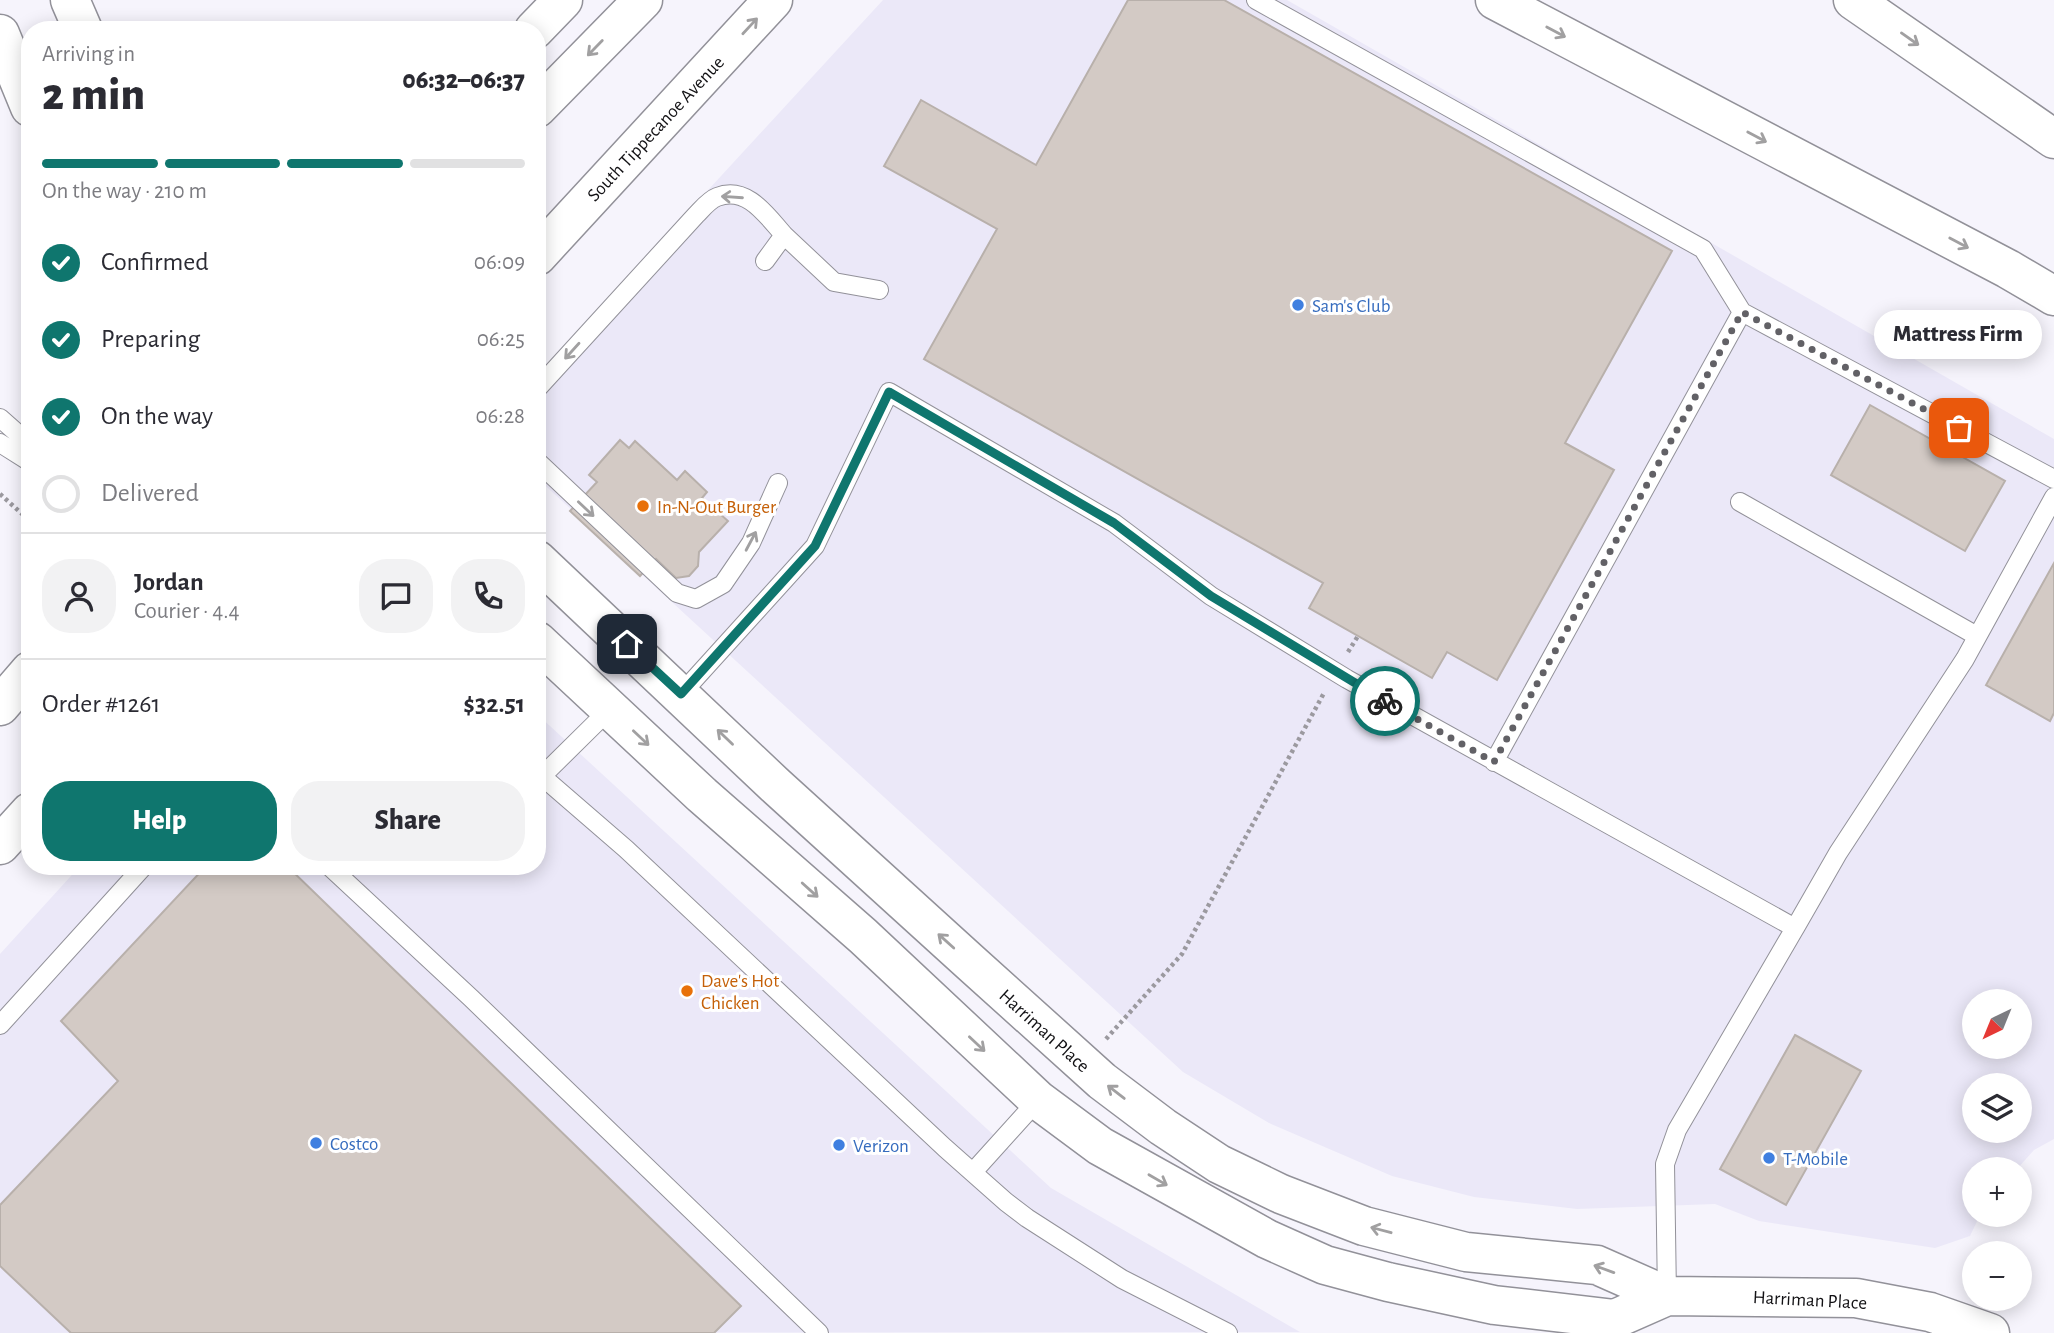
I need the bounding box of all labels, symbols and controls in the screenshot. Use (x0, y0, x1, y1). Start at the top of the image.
one-way arrow (741, 18, 758, 35)
one-way arrow (1545, 25, 1566, 39)
one-way arrow (1900, 32, 1919, 46)
one-way arrow (586, 39, 603, 56)
text: Arriving in (42, 43, 135, 66)
street label: South Tippecanoe Avenue (584, 53, 728, 205)
text: 06:32–06:37 (402, 67, 525, 93)
text: 2 min (42, 72, 145, 118)
one-way arrow (1746, 131, 1767, 144)
text: On the way · 210 m (42, 180, 207, 203)
one-way arrow (721, 190, 744, 203)
one-way arrow (1948, 236, 1969, 250)
icon: check (42, 244, 80, 282)
text: Confirmed (101, 249, 209, 275)
text: 06:09 (474, 251, 525, 274)
marker: Sam's Club (1290, 297, 1306, 313)
place label: Sam's Club (1312, 297, 1391, 316)
callout: Mattress Firm (1875, 309, 2043, 358)
icon: check (42, 321, 80, 359)
text: Mattress Firm (1893, 323, 2023, 346)
text: Preparing (101, 326, 200, 352)
text: 06:25 (477, 328, 525, 351)
one-way arrow (563, 342, 580, 359)
icon: check (42, 398, 80, 436)
pin (1929, 398, 1989, 458)
text: On the way (101, 403, 213, 429)
text: 06:28 (475, 405, 525, 428)
icon: bag (1940, 409, 1978, 447)
text: Delivered (101, 480, 199, 506)
marker: In-N-Out Burger (635, 498, 651, 514)
place label: In-N-Out Burger (657, 498, 776, 517)
one-way arrow (577, 500, 594, 517)
one-way arrow (745, 531, 759, 551)
button: person (42, 559, 116, 633)
button: chat (359, 559, 433, 633)
button: phone (451, 559, 525, 633)
text: Jordan (134, 569, 204, 595)
text: Courier · 4.4 (134, 600, 240, 623)
pin (597, 614, 657, 674)
icon: home (608, 625, 646, 663)
courier (1350, 666, 1420, 736)
icon: bike (1366, 682, 1404, 720)
text: Order #1261 (42, 691, 160, 717)
text: $32.51 (463, 691, 525, 717)
one-way arrow (717, 729, 734, 746)
one-way arrow (632, 730, 650, 746)
button: Help (42, 781, 277, 861)
button: Share (291, 781, 525, 861)
one-way arrow (801, 881, 818, 898)
one-way arrow (937, 933, 955, 949)
place label: Dave's Hot Chicken (701, 972, 779, 1013)
marker: Dave's Hot Chicken (679, 983, 695, 999)
street label: Harriman Place (995, 986, 1093, 1076)
north arrow (1962, 989, 2032, 1059)
map controls (1962, 989, 2032, 1311)
one-way arrow (968, 1036, 986, 1052)
button: layers (1962, 1073, 2032, 1143)
one-way arrow (1108, 1084, 1126, 1099)
marker: Costco (308, 1135, 324, 1151)
place label: Costco (330, 1135, 378, 1154)
marker: Verizon (831, 1137, 847, 1153)
place label: Verizon (853, 1137, 909, 1156)
marker: T-Mobile (1761, 1150, 1777, 1166)
place label: T-Mobile (1783, 1150, 1848, 1169)
button: + (1962, 1157, 2032, 1227)
one-way arrow (1148, 1173, 1168, 1187)
one-way arrow (1370, 1223, 1393, 1236)
button: − (1962, 1241, 2032, 1311)
one-way arrow (1594, 1262, 1616, 1275)
street label: Harriman Place (1752, 1288, 1867, 1313)

